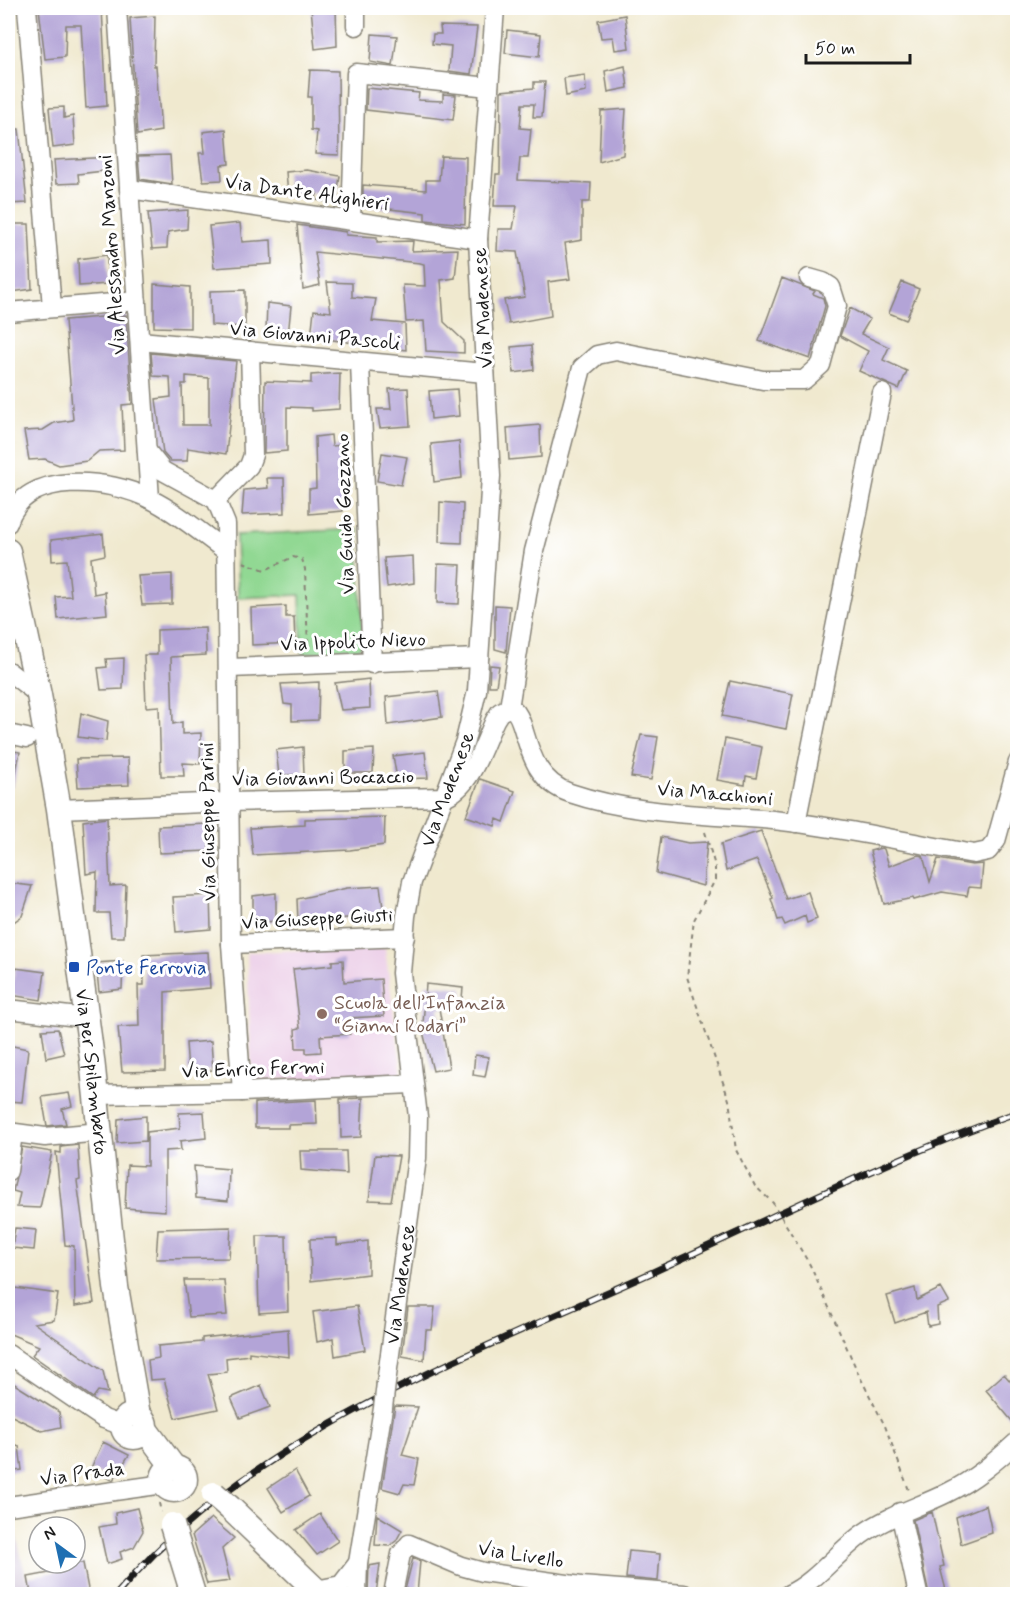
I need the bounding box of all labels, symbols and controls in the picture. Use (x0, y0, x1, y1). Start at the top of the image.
scale bar (806, 27, 910, 65)
text: 50 m (815, 37, 855, 61)
street label: Via Alessandro Manzoni (92, 154, 133, 356)
street label: Via Dante Alighieri (223, 169, 390, 218)
street label: Via Modenese (467, 247, 500, 369)
street label: Via Giovanni Pascoli (228, 316, 401, 357)
street label: Via Guido Gozzano (329, 433, 362, 595)
street label: Via Ippolito Nievo (280, 626, 426, 659)
street label: Via Modenese (414, 730, 482, 851)
street label: Via Giuseppe Parini (194, 742, 223, 902)
street label: Via Giovanni Boccaccio (232, 763, 414, 794)
street label: Via Macchioni (656, 776, 774, 813)
street label: Via Giuseppe Giusti (241, 902, 394, 937)
place label: Ponte Ferrovia (86, 955, 207, 982)
marker: Ponte Ferrovia (67, 960, 81, 974)
street label: Via per Spilamberto (68, 987, 114, 1156)
place label: Scuola dell’Infanzia “Gianni Rodari” (334, 990, 506, 1040)
marker: Scuola dell’Infanzia “Gianni Rodari” (315, 1007, 329, 1021)
street label: Via Enrico Fermi (181, 1054, 325, 1085)
street label: Via Modenese (380, 1222, 423, 1346)
street label: Via Prada (38, 1455, 126, 1494)
north arrow (27, 1515, 87, 1575)
text: N (39, 1522, 60, 1545)
street label: Via Livello (476, 1535, 565, 1576)

